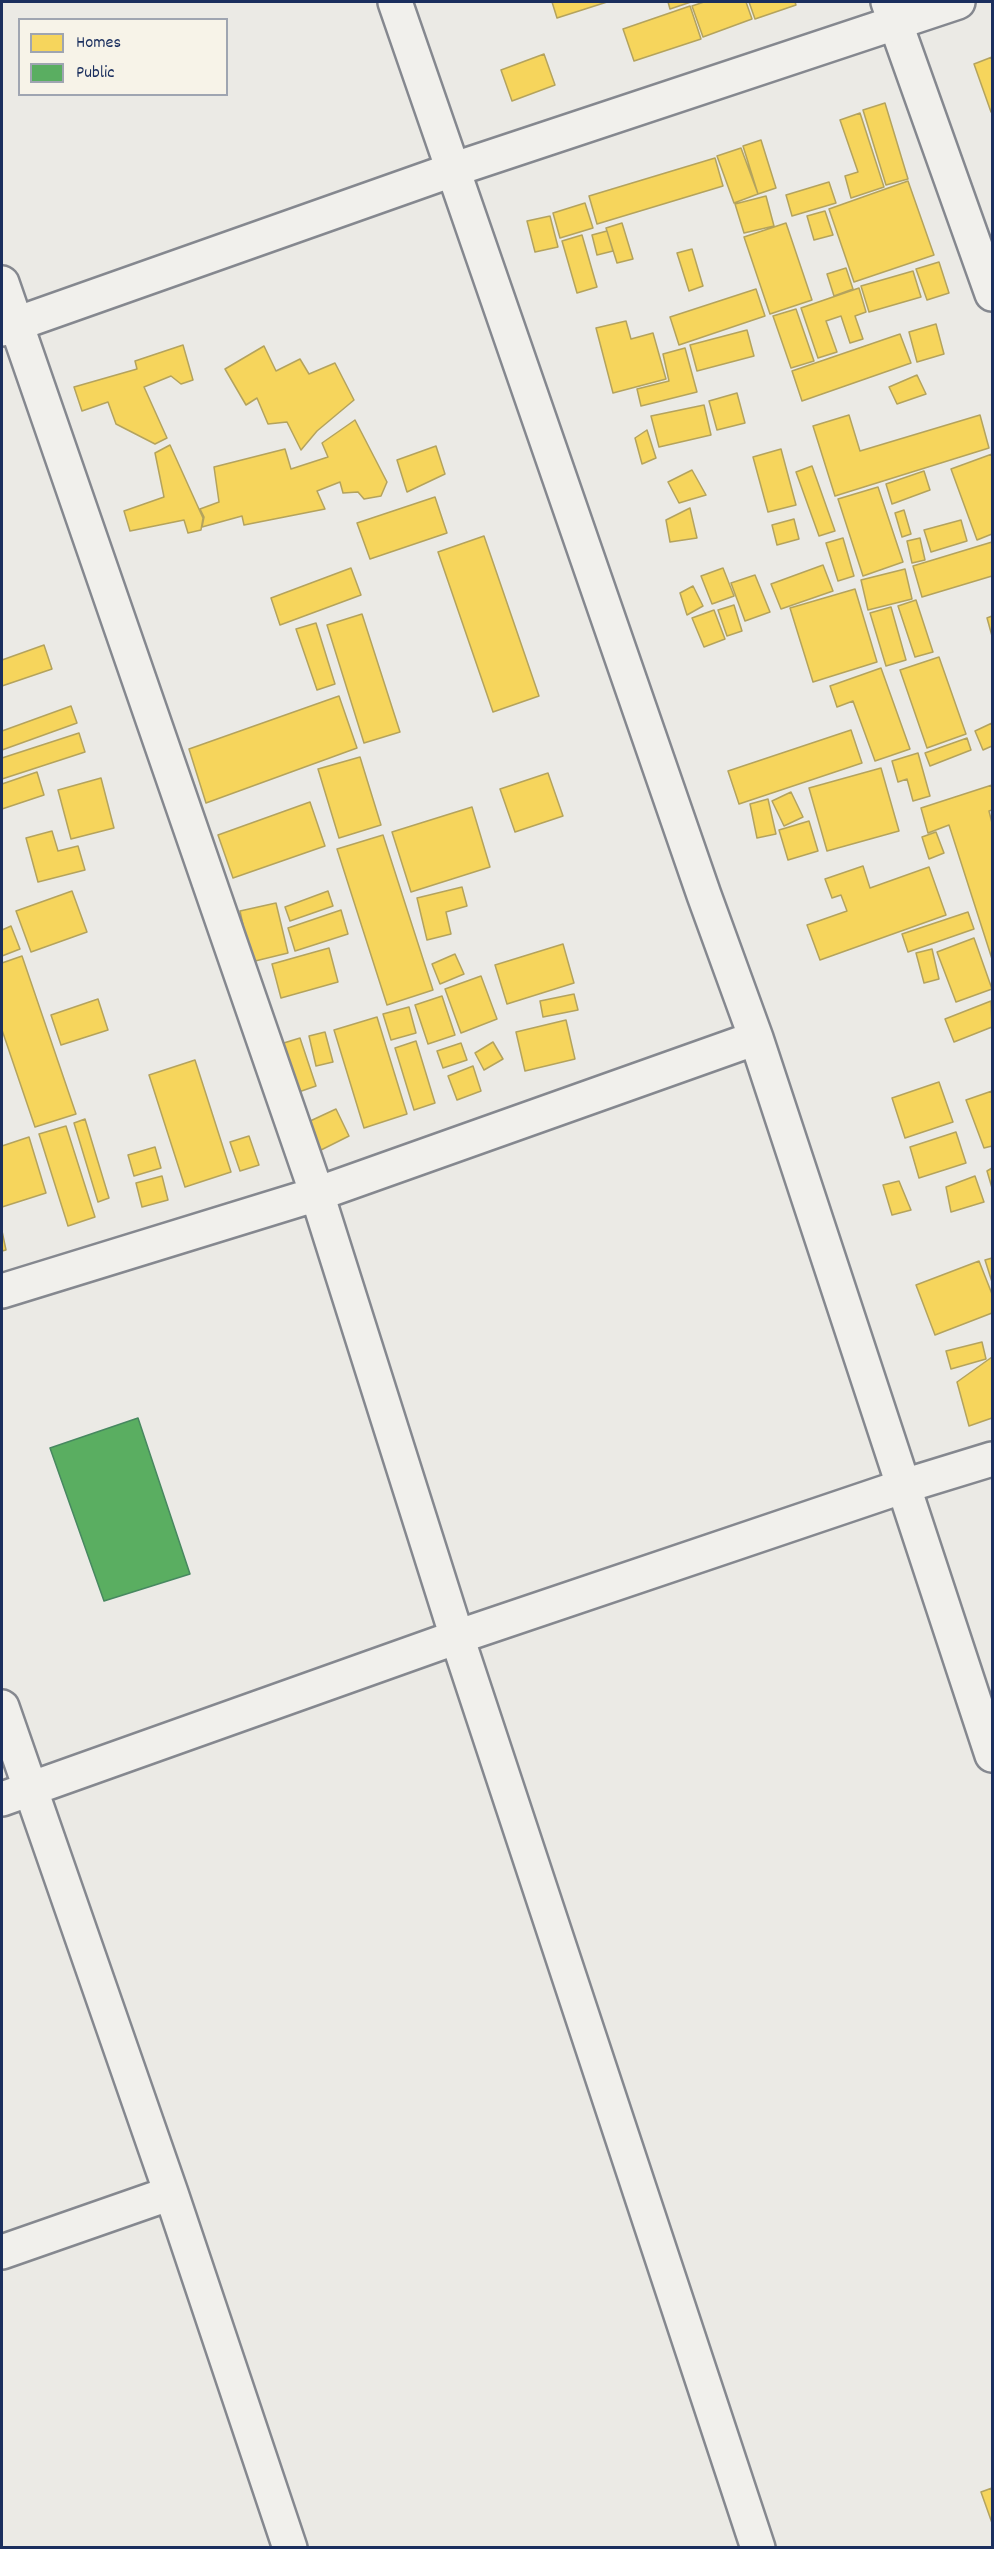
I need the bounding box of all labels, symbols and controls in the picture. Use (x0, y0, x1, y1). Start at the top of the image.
legend (18, 18, 228, 96)
text: Homes (76, 31, 121, 56)
text: Public (76, 61, 115, 86)

